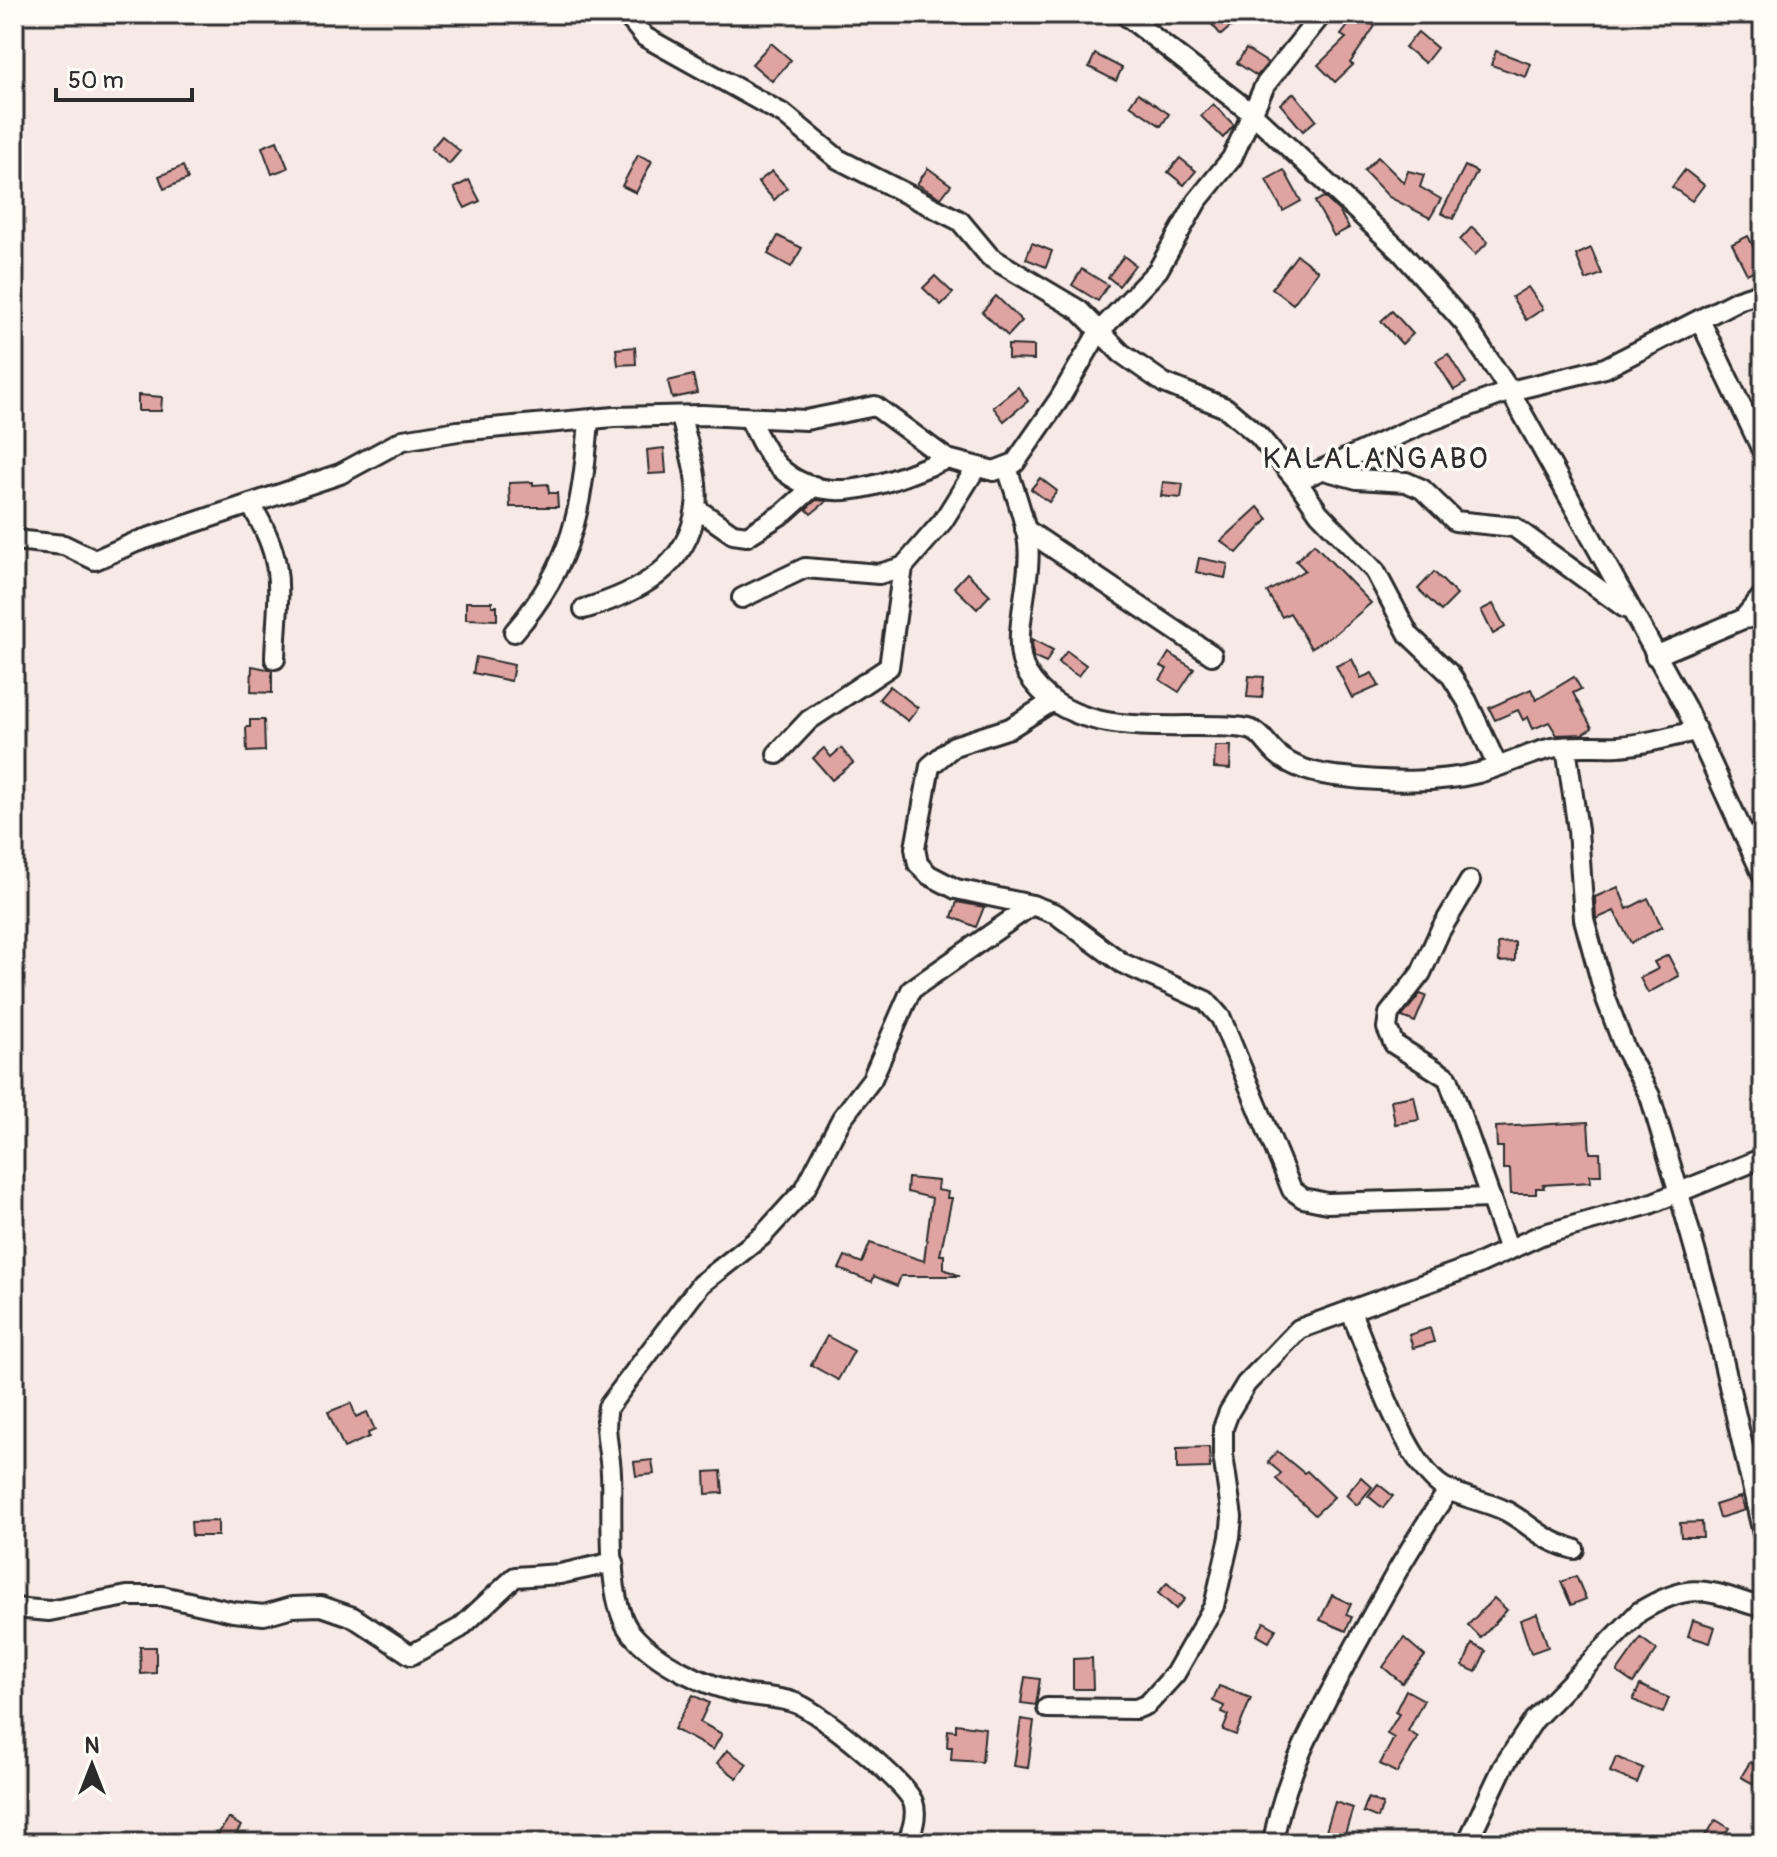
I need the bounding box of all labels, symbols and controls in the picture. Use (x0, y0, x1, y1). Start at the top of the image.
scale bar (56, 52, 192, 102)
text: 50 m (68, 66, 124, 95)
district label: KALALANGABO (1262, 440, 1490, 477)
north arrow (52, 1725, 132, 1805)
text: N (85, 1732, 100, 1760)

